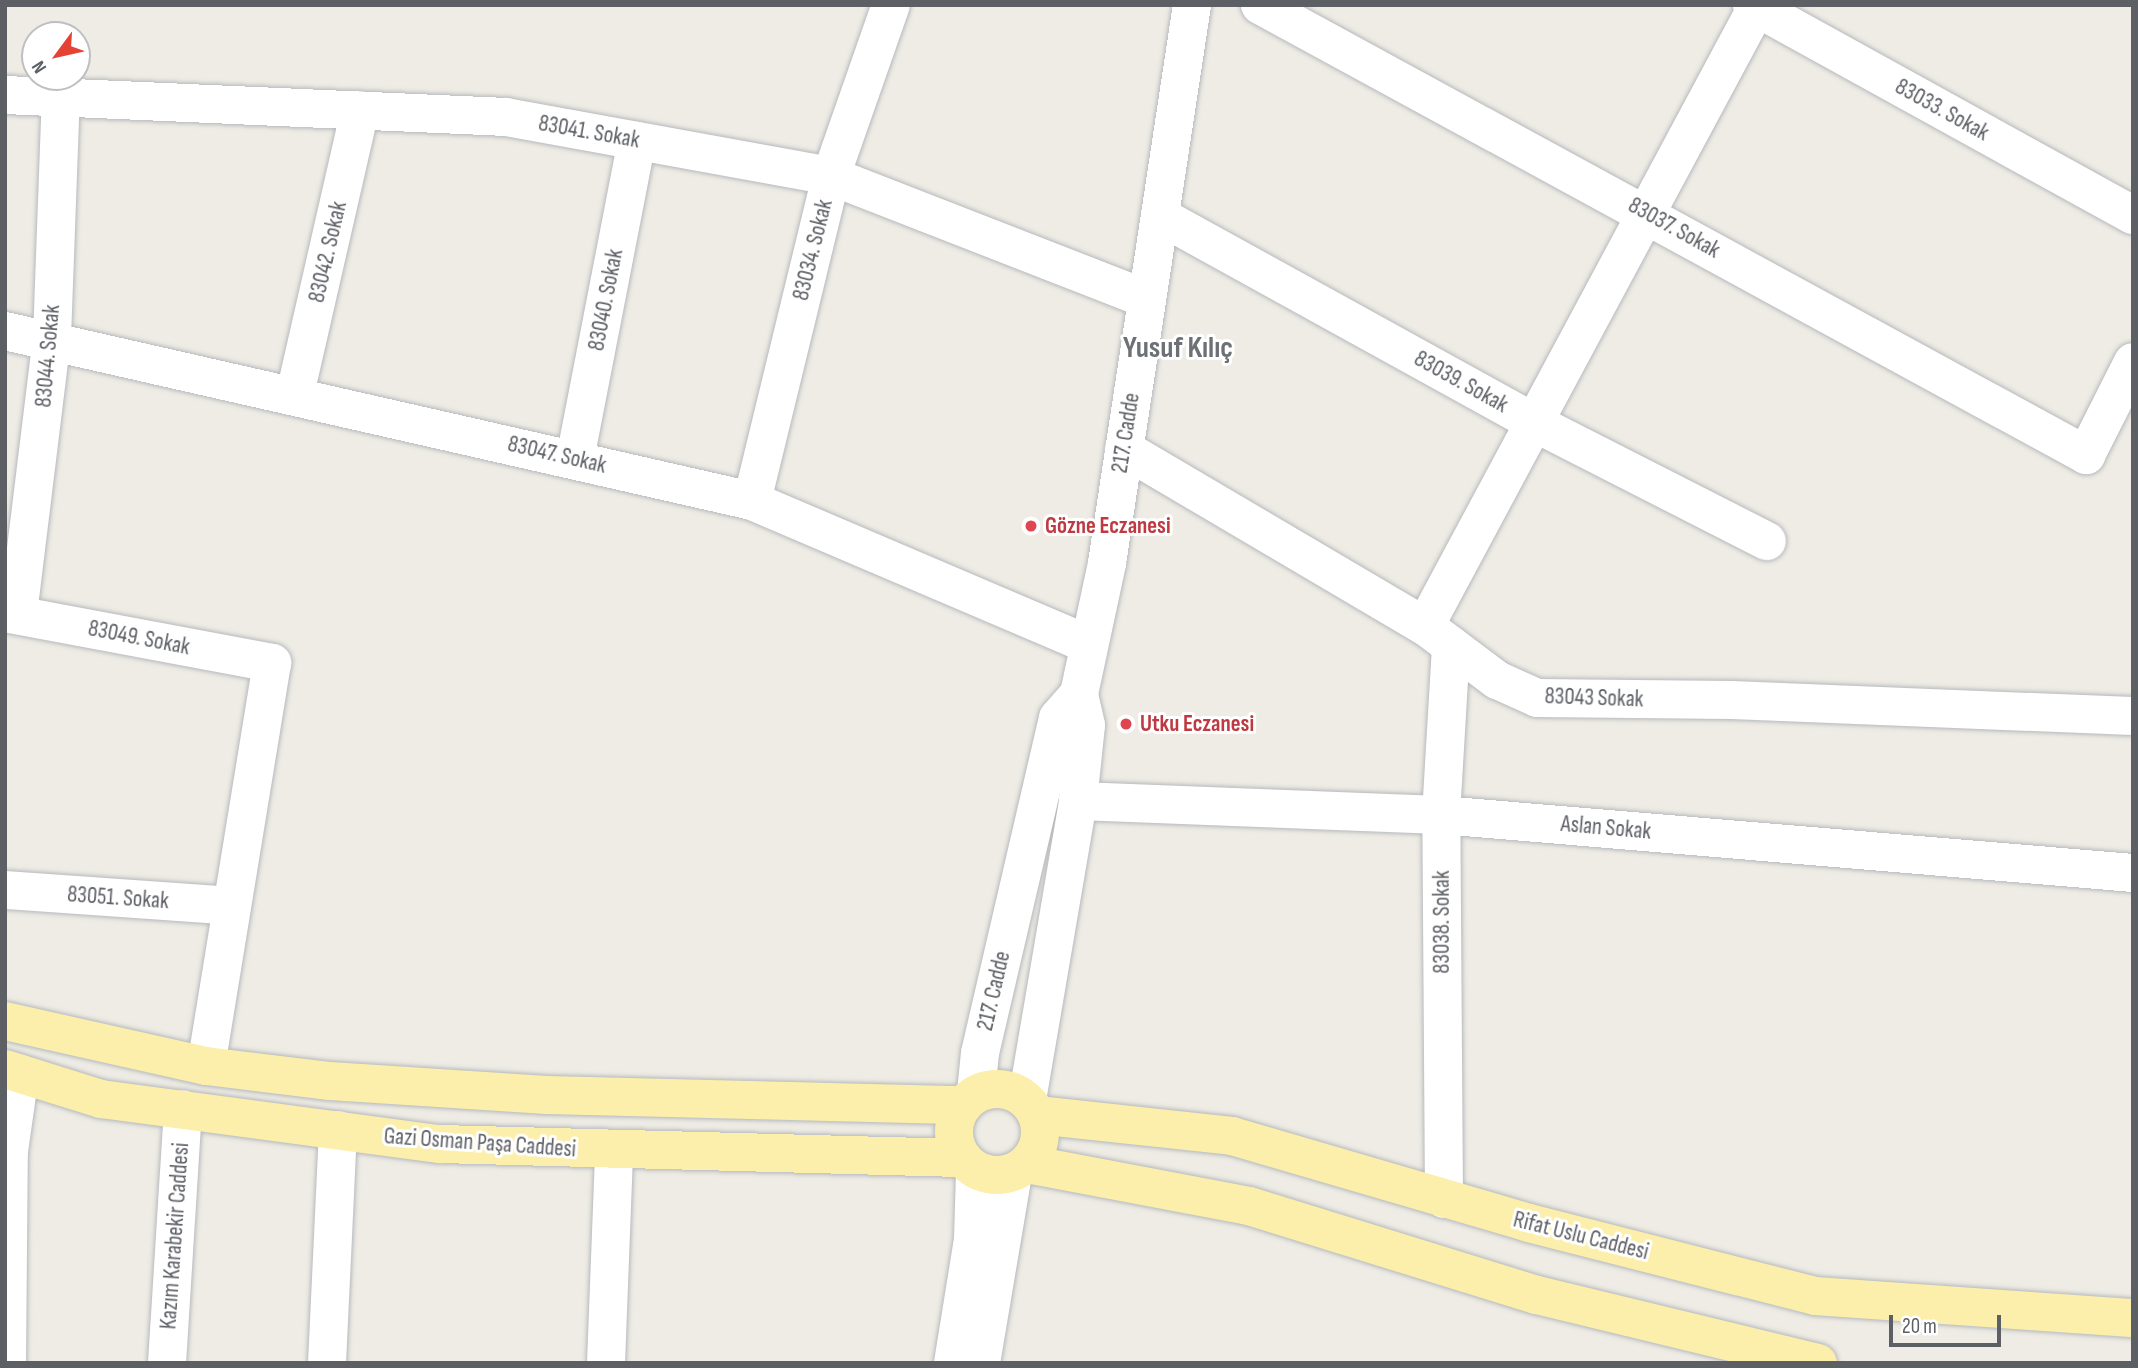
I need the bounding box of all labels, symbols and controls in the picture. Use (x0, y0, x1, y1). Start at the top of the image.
north arrow (21, 21, 91, 91)
text: N (27, 56, 52, 77)
street label: 83033. Sokak (1890, 73, 1994, 147)
street label: 83041. Sokak (536, 110, 642, 154)
street label: 83037. Sokak (1623, 192, 1725, 264)
street label: 83034. Sokak (787, 197, 839, 303)
street label: 83042. Sokak (303, 199, 353, 305)
street label: 83040. Sokak (583, 247, 629, 353)
street label: 83044. Sokak (30, 303, 66, 409)
district label: Yusuf Kılıç (1123, 330, 1233, 366)
street label: 83039. Sokak (1409, 345, 1513, 419)
street label: 217. Cadde (1106, 391, 1146, 475)
street label: 83047. Sokak (505, 430, 609, 480)
place label: Gözne Eczanesi (1045, 512, 1171, 540)
marker: Gözne Eczanesi (1023, 518, 1039, 534)
street label: 83049. Sokak (86, 615, 192, 661)
street label: 83043 Sokak (1544, 682, 1644, 714)
place label: Utku Eczanesi (1140, 710, 1254, 738)
marker: Utku Eczanesi (1118, 716, 1134, 732)
street label: Aslan Sokak (1560, 810, 1652, 846)
street label: 83038. Sokak (1428, 870, 1456, 974)
street label: 83051. Sokak (66, 881, 170, 915)
street label: 217. Cadde (971, 949, 1017, 1033)
street label: Gazi Osman Paşa Caddesi (383, 1123, 577, 1163)
street label: Kazım Karabekir Caddesi (155, 1142, 195, 1330)
street label: Rifat Uslu Caddesi (1510, 1206, 1652, 1266)
scale bar (1893, 1302, 2005, 1346)
text: 20 m (1902, 1314, 1937, 1339)

